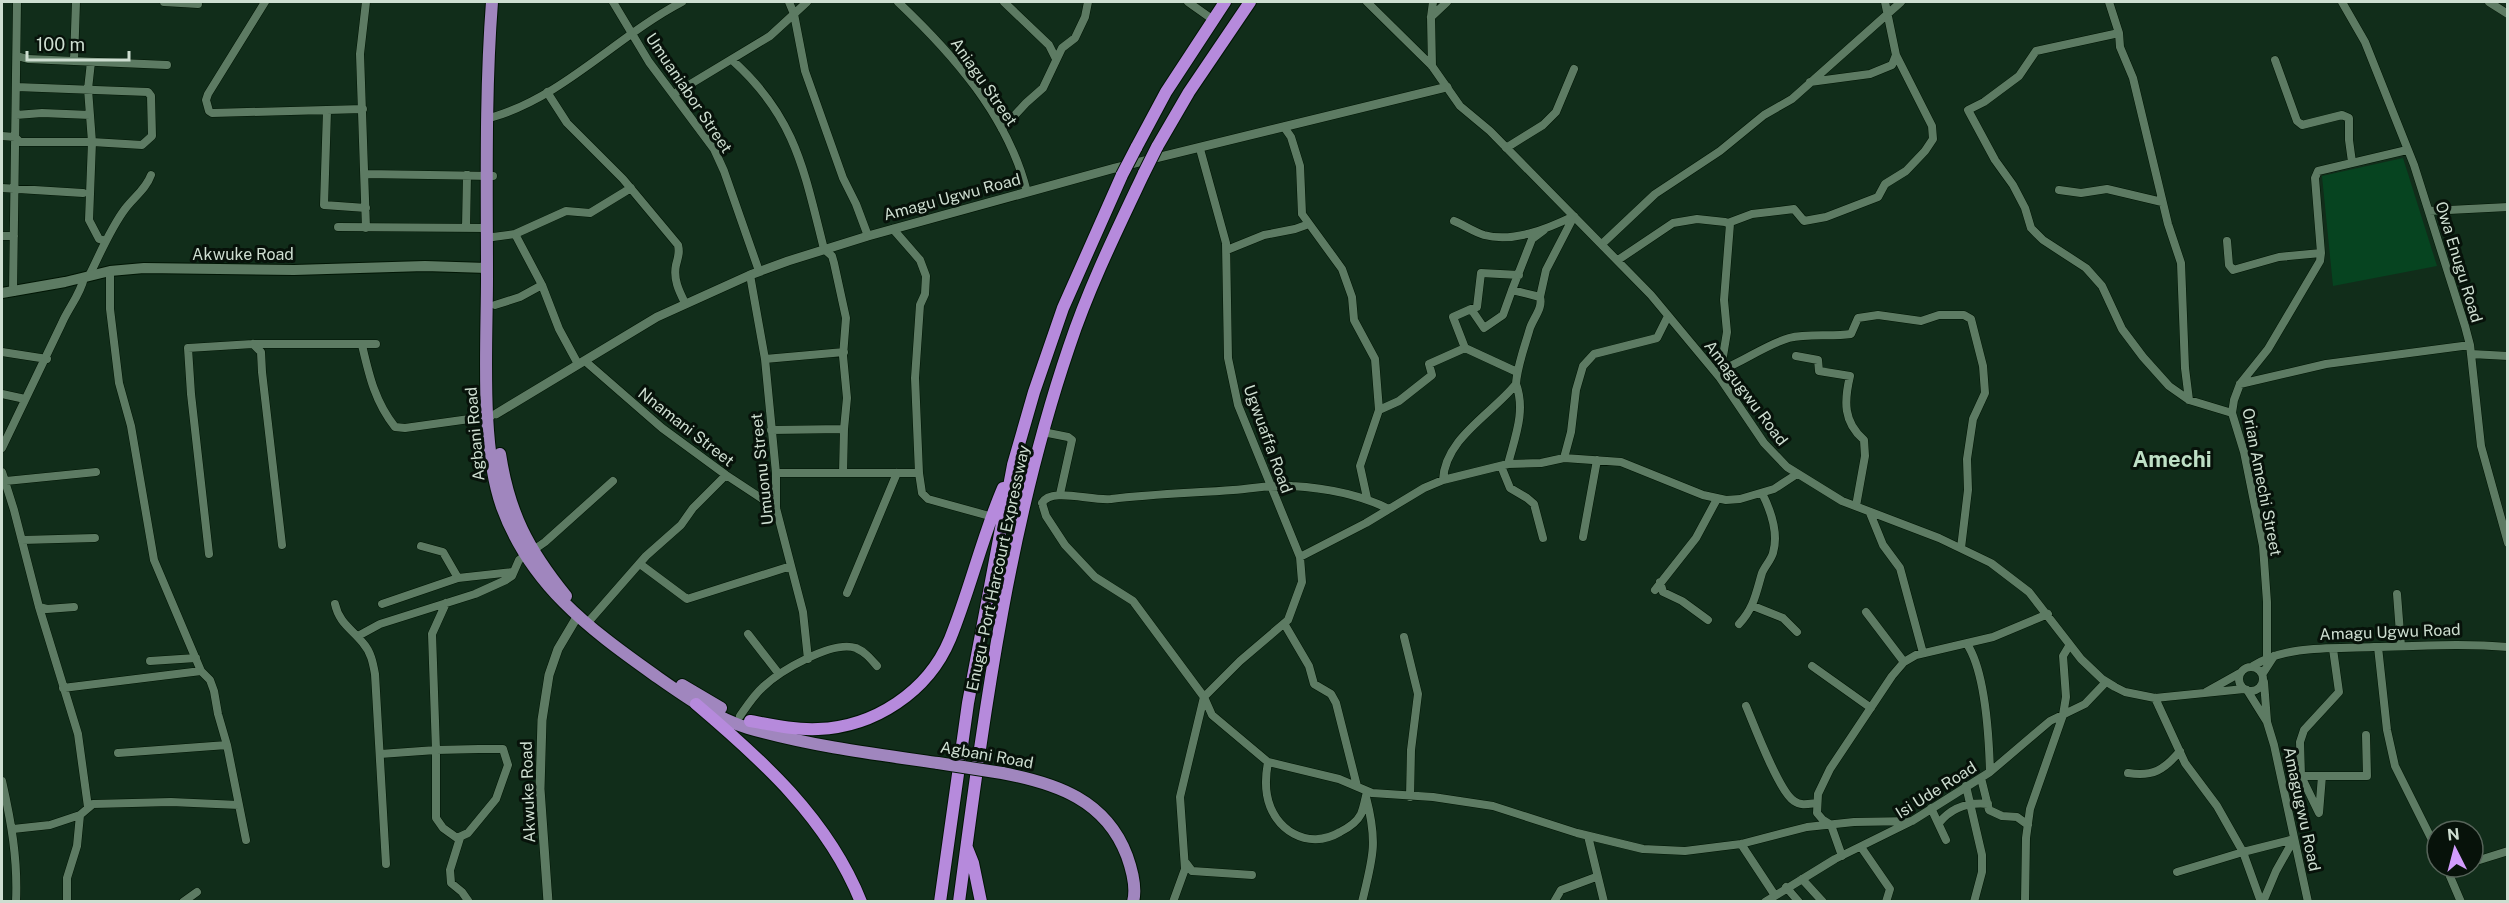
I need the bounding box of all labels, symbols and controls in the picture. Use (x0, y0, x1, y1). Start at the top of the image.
scale bar (27, 24, 129, 62)
street label: Umuaniabor Street (642, 29, 736, 157)
text: 100 m (36, 34, 85, 55)
street label: Aniagu Street (947, 34, 1021, 130)
street label: Amagu Ugwu Road (881, 170, 1023, 224)
street label: Owa Enugu Road (2432, 199, 2486, 325)
street label: Akwuke Road (192, 245, 294, 264)
street label: Amagugwu Road (1700, 337, 1792, 449)
street label: Ugwuaffa Road (1240, 382, 1296, 496)
street label: Nnamani Street (634, 384, 738, 470)
street label: Agbani Road (461, 386, 489, 482)
street label: Orian Amechi Street (2238, 406, 2286, 558)
street label: Umuonu Street (747, 412, 777, 526)
street label: Enugu - Port Harcourt Expressway (963, 443, 1034, 693)
district label: Amechi (2132, 446, 2212, 472)
street label: Amagu Ugwu Road (2319, 620, 2461, 644)
street label: Agbani Road (939, 737, 1035, 773)
street label: Akwuke Road (517, 741, 539, 843)
street label: Amagugwu Road (2280, 745, 2324, 873)
street label: Isi Ude Road (1892, 758, 1980, 822)
north arrow (2425, 819, 2485, 879)
text: N (2446, 824, 2461, 845)

